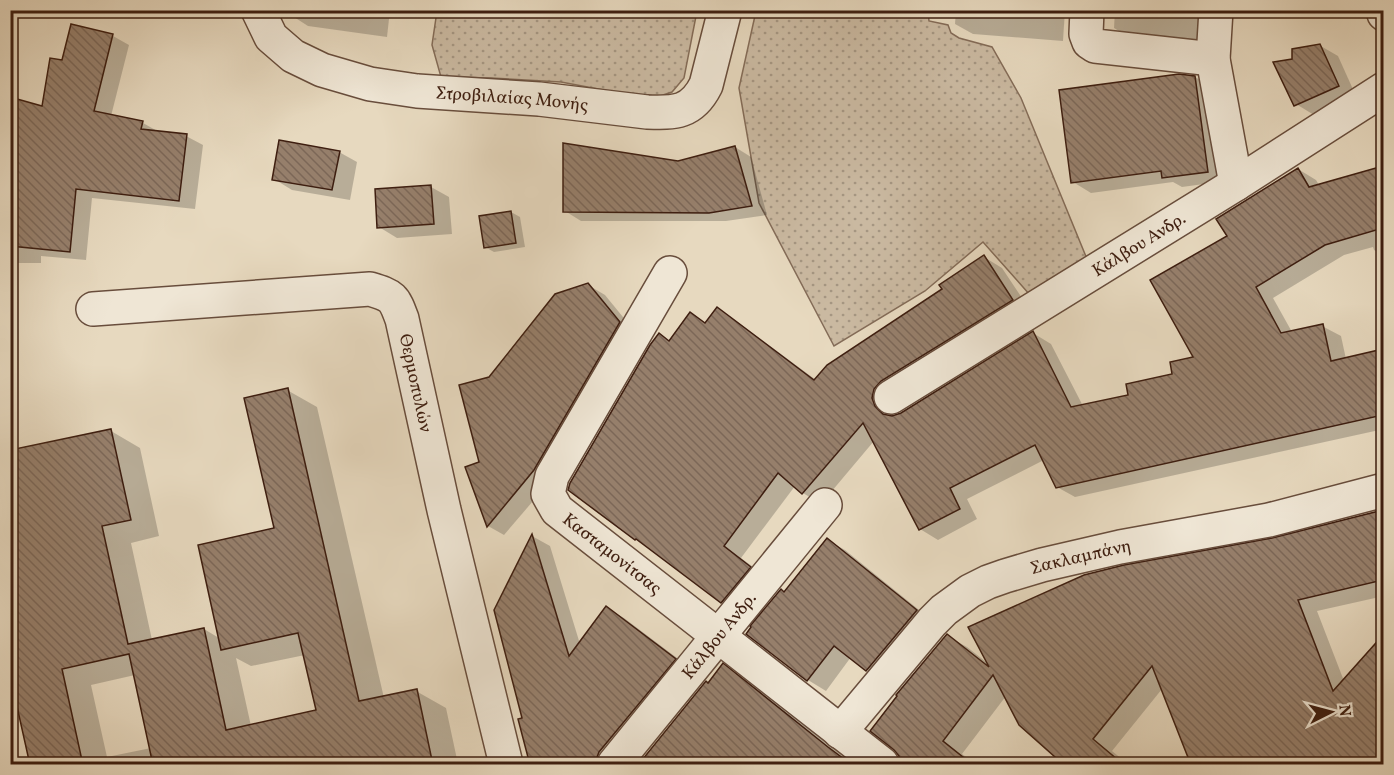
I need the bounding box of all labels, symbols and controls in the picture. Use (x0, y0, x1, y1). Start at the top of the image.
street label: Στροβιλαίας Μονής (435, 81, 590, 119)
street label: Κάλβου Ανδρ. (1088, 207, 1191, 284)
street label: Θερμοπυλών (392, 332, 438, 435)
street label: Κασταμονίτσας (557, 508, 666, 601)
street label: Σακλαμπάνη (1027, 534, 1134, 582)
street label: Κάλβου Ανδρ. (677, 587, 763, 685)
north arrow (1301, 682, 1361, 742)
text: N (1332, 704, 1356, 718)

